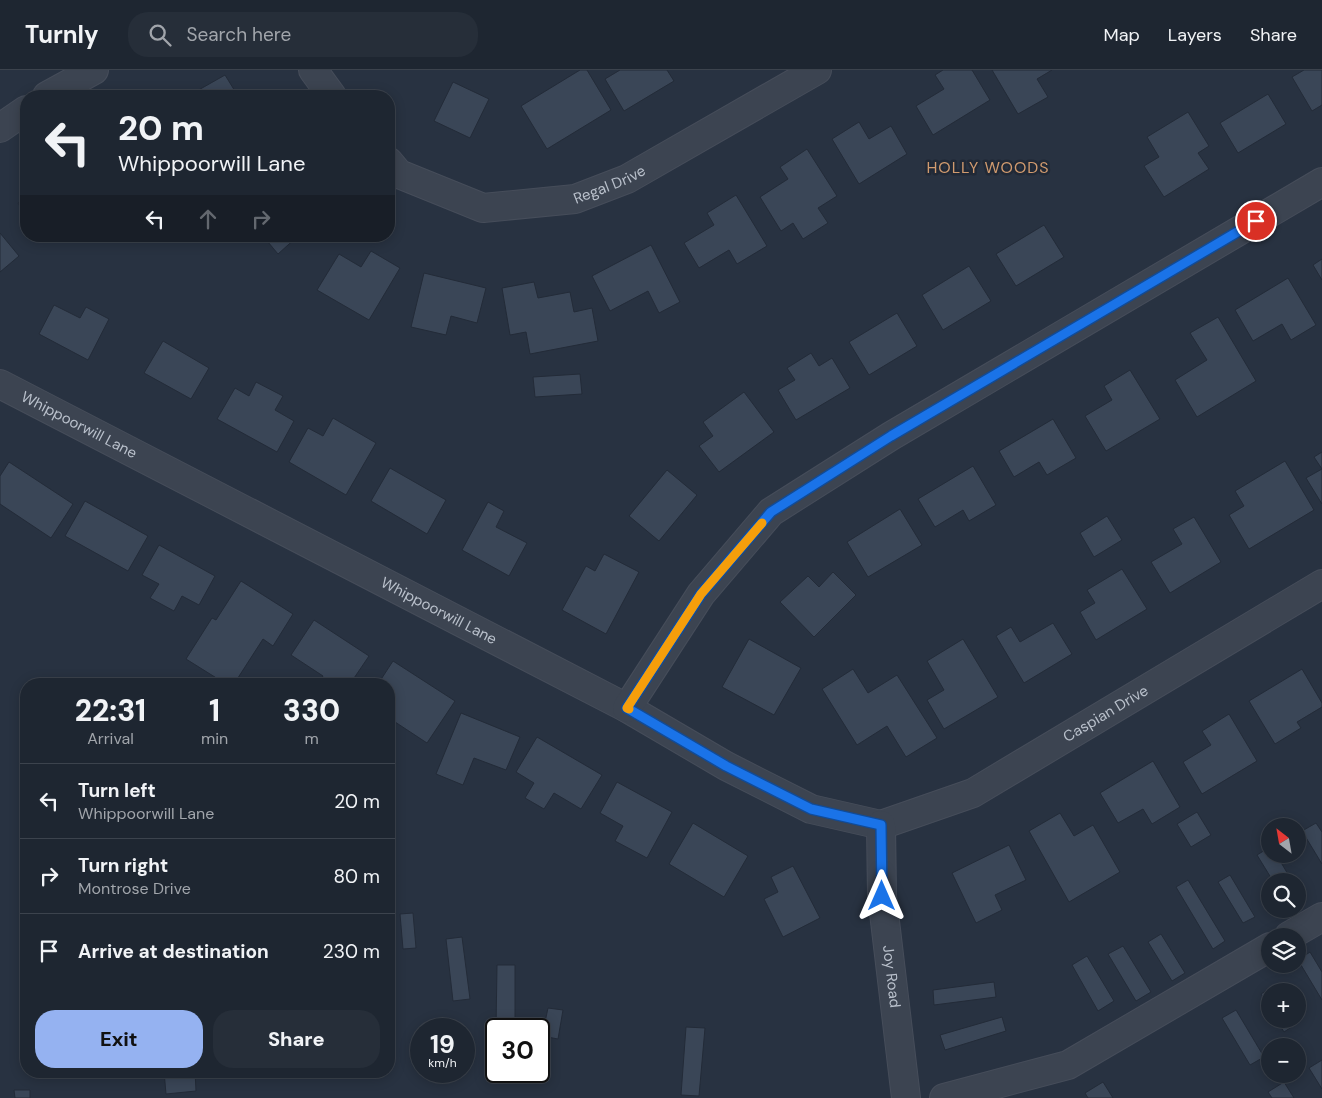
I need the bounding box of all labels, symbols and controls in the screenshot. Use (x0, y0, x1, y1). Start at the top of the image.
search box (128, 12, 478, 57)
text: Turnly (25, 19, 98, 50)
icon: search (146, 21, 174, 49)
text: Search here (186, 22, 291, 47)
text: Map (1104, 23, 1140, 47)
text: Layers (1168, 23, 1222, 47)
text: Share (1250, 23, 1297, 47)
text: 20 m (118, 105, 204, 151)
icon: left (35, 110, 100, 175)
text: Whippoorwill Lane (118, 149, 305, 178)
district label: HOLLY WOODS (926, 157, 1050, 178)
street label: Regal Drive (571, 160, 649, 209)
pin (1235, 200, 1277, 242)
icon: left (141, 205, 169, 233)
icon: ahead (194, 205, 222, 233)
icon: right (247, 205, 275, 233)
icon: arrive (1242, 207, 1270, 235)
street label: Whippoorwill Lane (18, 387, 140, 463)
street label: Whippoorwill Lane (377, 573, 500, 649)
street label: Caspian Drive (1059, 680, 1152, 747)
text: 22:31 (75, 691, 146, 730)
text: 1 (209, 691, 220, 730)
text: 330 (283, 691, 340, 730)
text: Arrival (87, 728, 134, 749)
text: min (201, 728, 228, 749)
text: m (304, 728, 319, 749)
text: Turn left (78, 778, 156, 803)
icon: left (35, 787, 63, 815)
text: 20 m (334, 789, 380, 814)
text: Whippoorwill Lane (78, 803, 214, 824)
north arrow (1261, 818, 1306, 862)
map controls (1261, 818, 1306, 1083)
text: Turn right (78, 853, 168, 878)
icon: right (35, 862, 63, 890)
text: 80 m (333, 864, 380, 889)
position arrow (855, 869, 907, 921)
button: search (1261, 873, 1306, 918)
text: Montrose Drive (78, 878, 191, 899)
button: layers (1261, 928, 1306, 973)
icon: arrive (35, 937, 63, 965)
text: Arrive at destination (78, 939, 269, 964)
text: 230 m (323, 939, 380, 964)
street label: Joy Road (878, 944, 905, 1009)
button: + (1261, 983, 1306, 1028)
button: Exit (35, 1010, 203, 1068)
button: Share (213, 1010, 380, 1068)
speed limit sign: 30 (485, 1018, 550, 1083)
text: 19 (430, 1028, 455, 1061)
button: − (1261, 1038, 1306, 1083)
text: km/h (428, 1055, 457, 1071)

